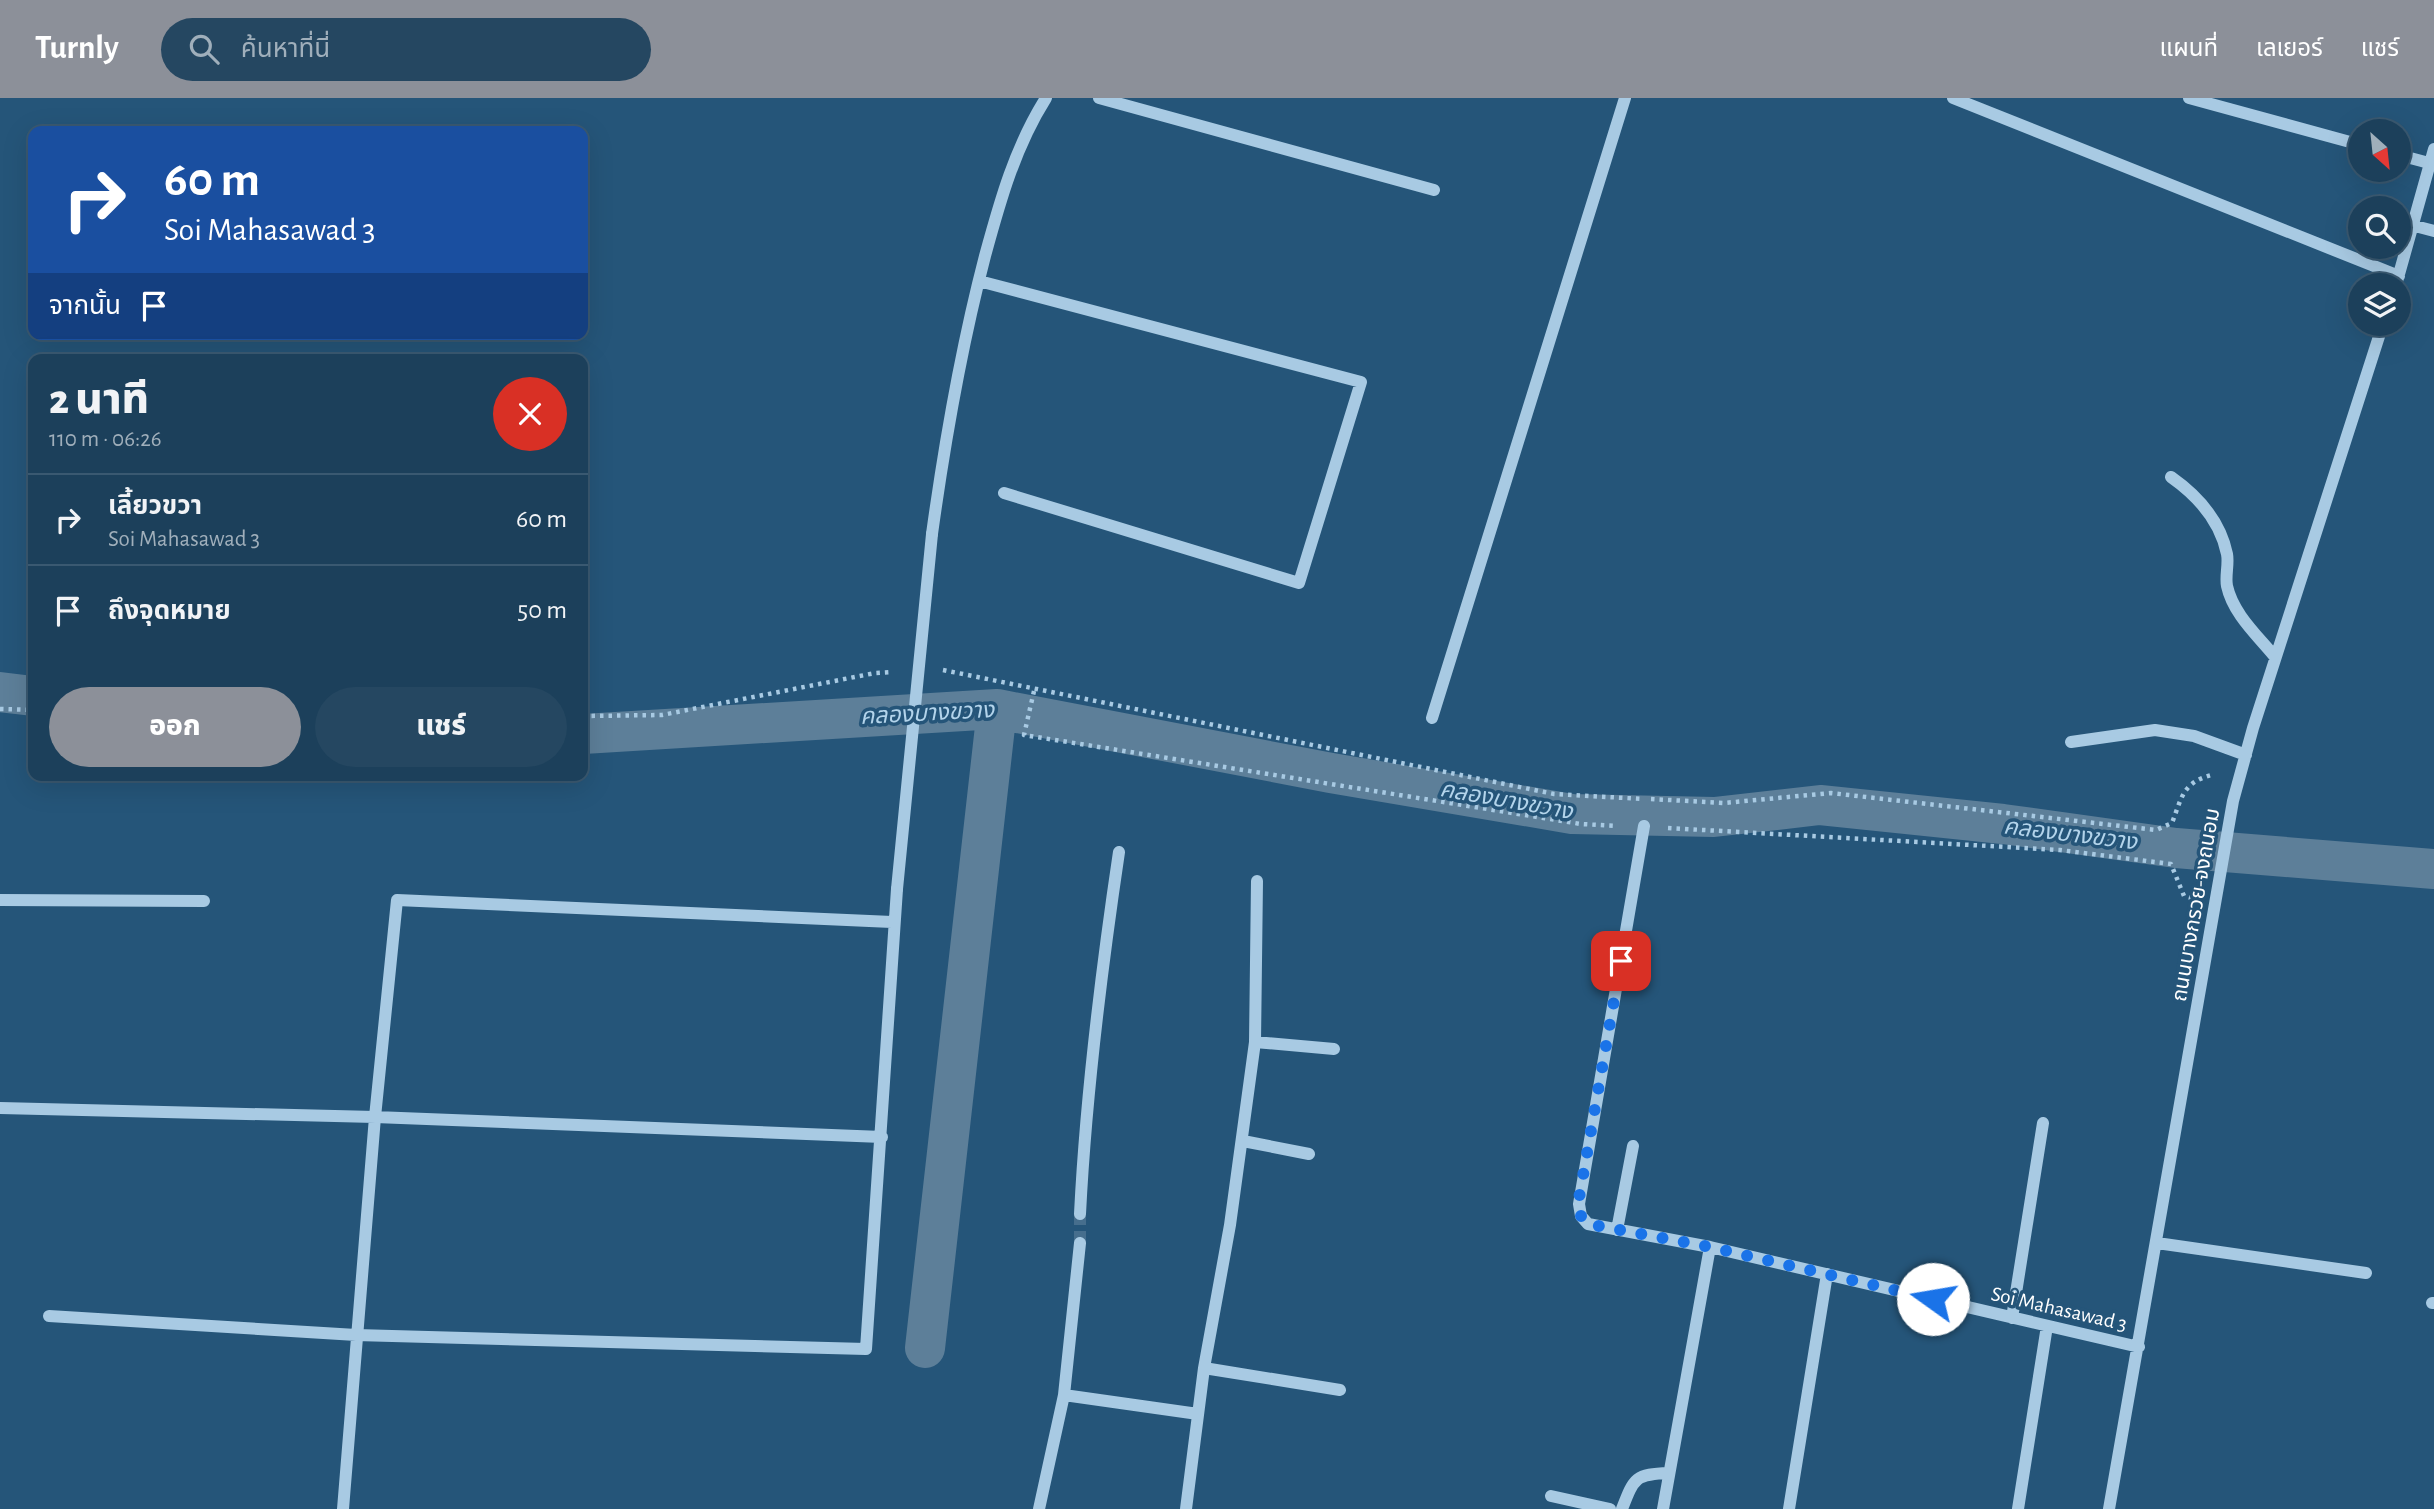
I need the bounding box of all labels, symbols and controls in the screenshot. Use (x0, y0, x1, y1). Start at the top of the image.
search box (161, 18, 651, 81)
icon: search (185, 30, 223, 68)
text: Turnly (35, 32, 119, 65)
text: ค้นหาที่นี่ (241, 36, 330, 62)
text: แผนที่ (2160, 37, 2218, 61)
text: เลเยอร์ (2256, 37, 2323, 61)
text: แชร์ (2361, 37, 2399, 61)
north arrow (2348, 119, 2412, 182)
map controls (2348, 119, 2411, 336)
icon: right (49, 154, 140, 245)
text: 60 m (164, 156, 260, 205)
button: search (2348, 196, 2411, 259)
text: Soi Mahasawad 3 (164, 214, 375, 246)
button: layers (2348, 273, 2411, 336)
icon: arrive (135, 287, 173, 325)
text: จากนั้น (49, 293, 121, 319)
button: close (493, 377, 567, 451)
text: 2 นาที (49, 379, 149, 421)
text: 110 m · 06:26 (49, 428, 162, 451)
text: เลี้ยวขวา (108, 493, 202, 519)
icon: right (49, 501, 87, 539)
text: 60 m (516, 506, 567, 532)
text: Soi Mahasawad 3 (108, 528, 260, 551)
icon: arrive (49, 592, 87, 630)
text: 50 m (517, 597, 567, 623)
text: ถึงจุดหมาย (108, 598, 231, 624)
button: ออก (49, 687, 301, 767)
button: แชร์ (315, 687, 567, 767)
water label: คลองบางขวาง (859, 699, 996, 729)
water label: คลองบางขวาง (1438, 778, 1576, 824)
street label: ถนนบางกรวย-จงถนอม (2169, 807, 2223, 1003)
water label: คลองบางขวาง (2002, 815, 2140, 855)
pin (1591, 931, 1651, 991)
icon: arrive (1602, 942, 1640, 980)
position arrow (1896, 1262, 1970, 1336)
street label: Soi Mahasawad 3 (1989, 1283, 2129, 1335)

